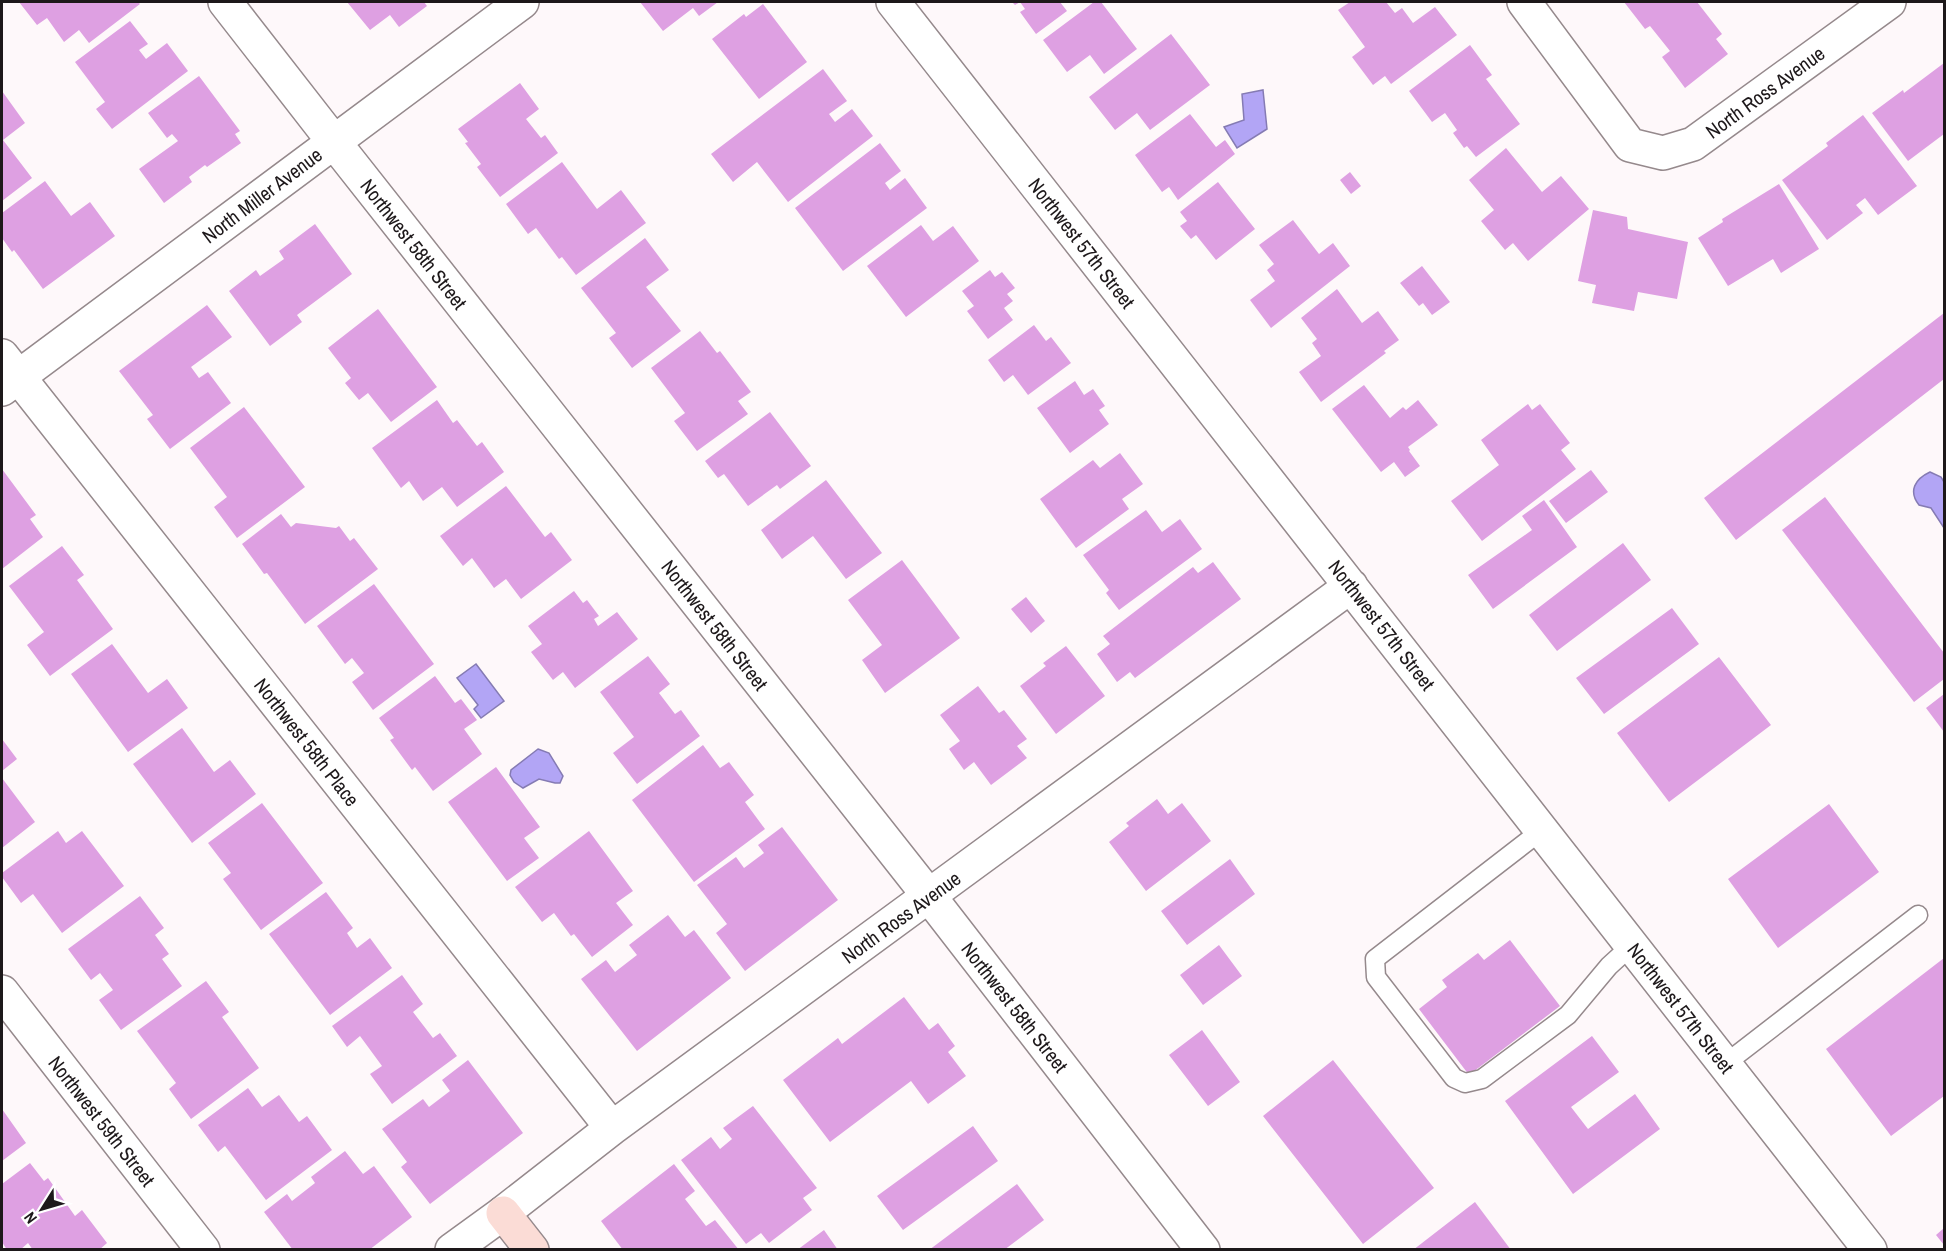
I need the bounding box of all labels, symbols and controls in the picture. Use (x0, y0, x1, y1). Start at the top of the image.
street label: North Ross Avenue (1700, 40, 1830, 144)
street label: North Miller Avenue (196, 141, 328, 249)
street label: Northwest 57th Street (1023, 172, 1142, 314)
street label: Northwest 58th Street (355, 173, 474, 315)
street label: Northwest 58th Street (656, 554, 775, 696)
street label: Northwest 57th Street (1323, 554, 1442, 696)
street label: Northwest 58th Place (248, 672, 366, 812)
street label: North Ross Avenue (836, 865, 966, 969)
street label: Northwest 58th Street (956, 936, 1075, 1078)
street label: Northwest 57th Street (1622, 937, 1741, 1079)
street label: Northwest 59th Street (43, 1050, 162, 1192)
north arrow (12, 1179, 72, 1239)
text: N (18, 1208, 42, 1228)

